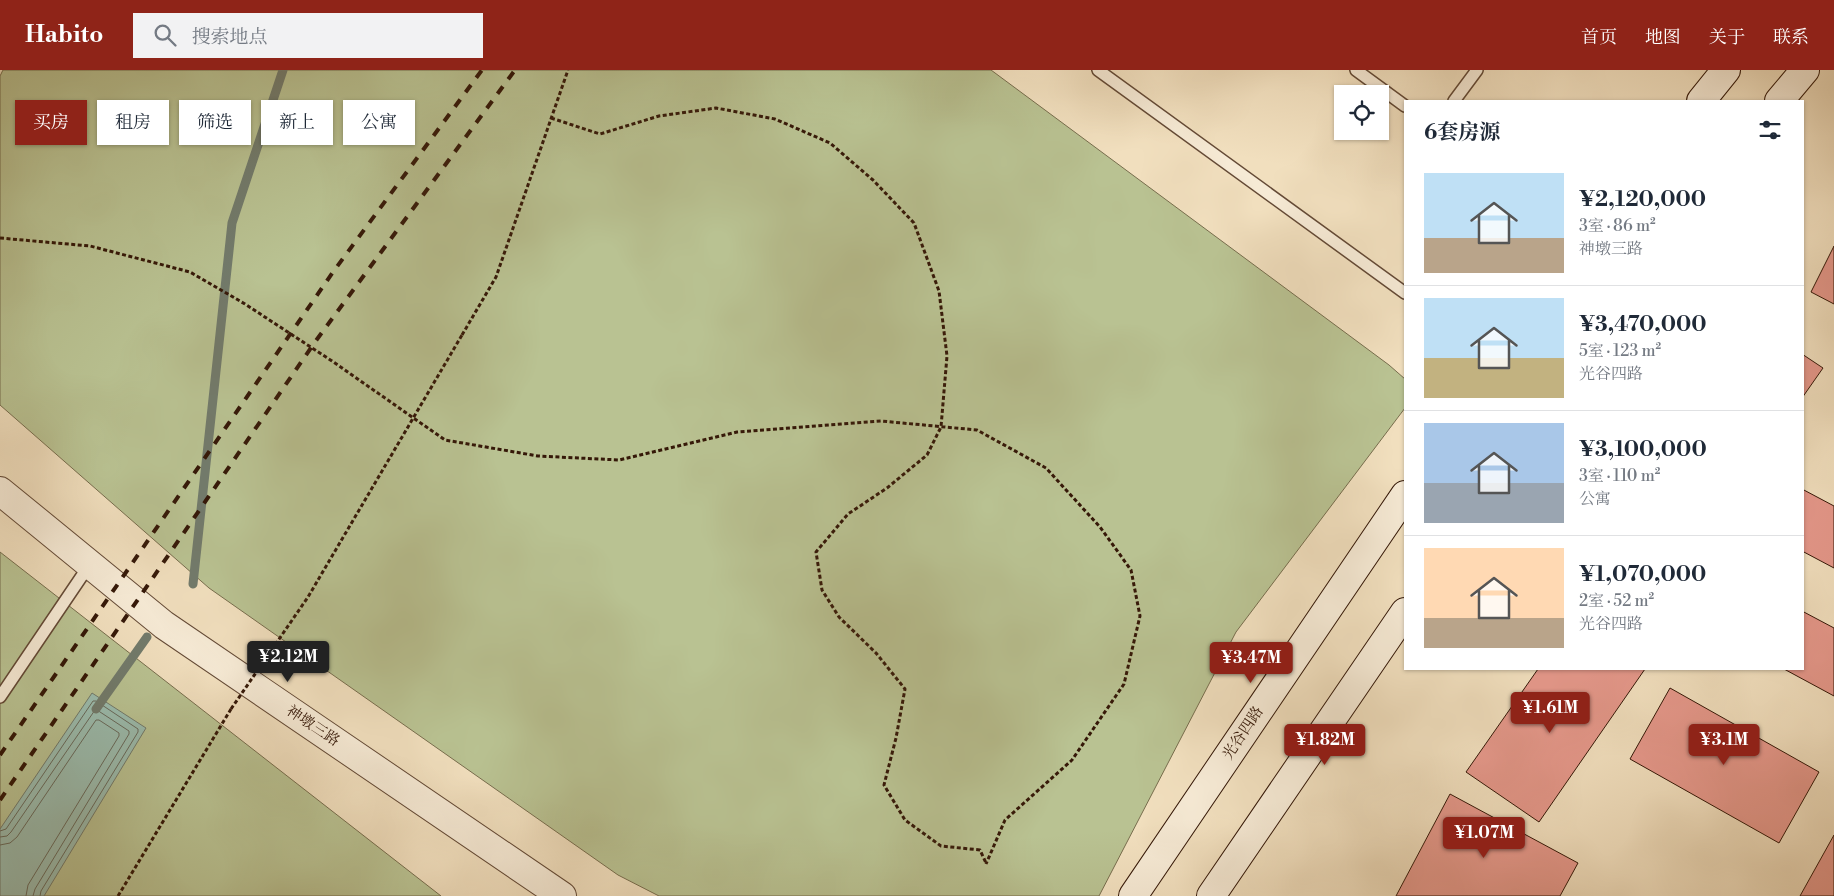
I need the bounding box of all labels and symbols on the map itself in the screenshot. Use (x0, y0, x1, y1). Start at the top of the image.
pin: ¥2.12M (247, 640, 329, 683)
pin: ¥3.47M (1210, 642, 1292, 684)
pin: ¥1.61M (1509, 692, 1591, 734)
street label: 神墩三路 (283, 701, 343, 751)
street label: 光谷四路 (1218, 703, 1268, 763)
pin: ¥1.82M (1284, 724, 1366, 766)
pin: ¥3.1M (1689, 724, 1759, 766)
pin: ¥1.07M (1443, 816, 1525, 859)

